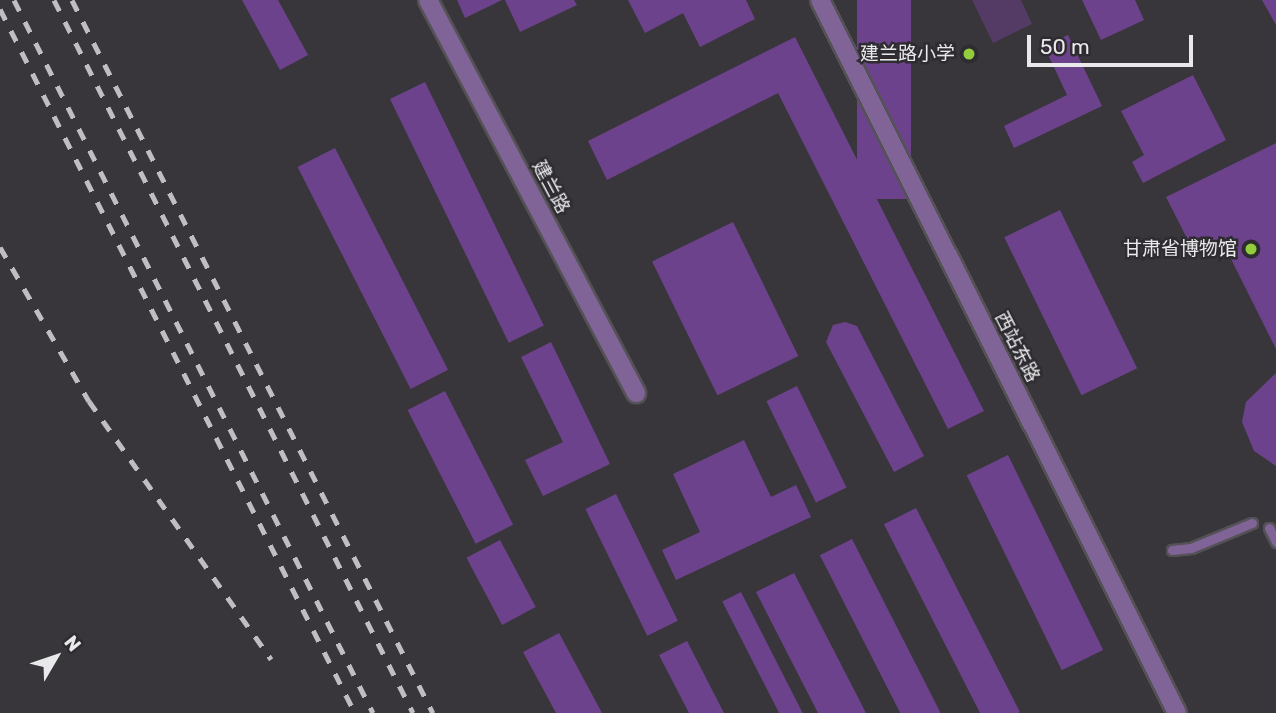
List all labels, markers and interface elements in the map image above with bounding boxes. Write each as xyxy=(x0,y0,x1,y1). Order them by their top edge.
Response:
scale bar xyxy=(1031,21,1197,65)
text: 50 m xyxy=(1040,34,1090,59)
place label: 建兰路小学 xyxy=(860,43,955,65)
marker: 建兰路小学 xyxy=(961,46,977,62)
street label: 建兰路 xyxy=(528,156,574,218)
place label: 甘肃省博物馆 xyxy=(1123,238,1237,260)
marker: 甘肃省博物馆 xyxy=(1243,241,1259,257)
street label: 西站东路 xyxy=(990,308,1044,386)
north arrow xyxy=(21,622,91,692)
text: N xyxy=(59,631,86,656)

